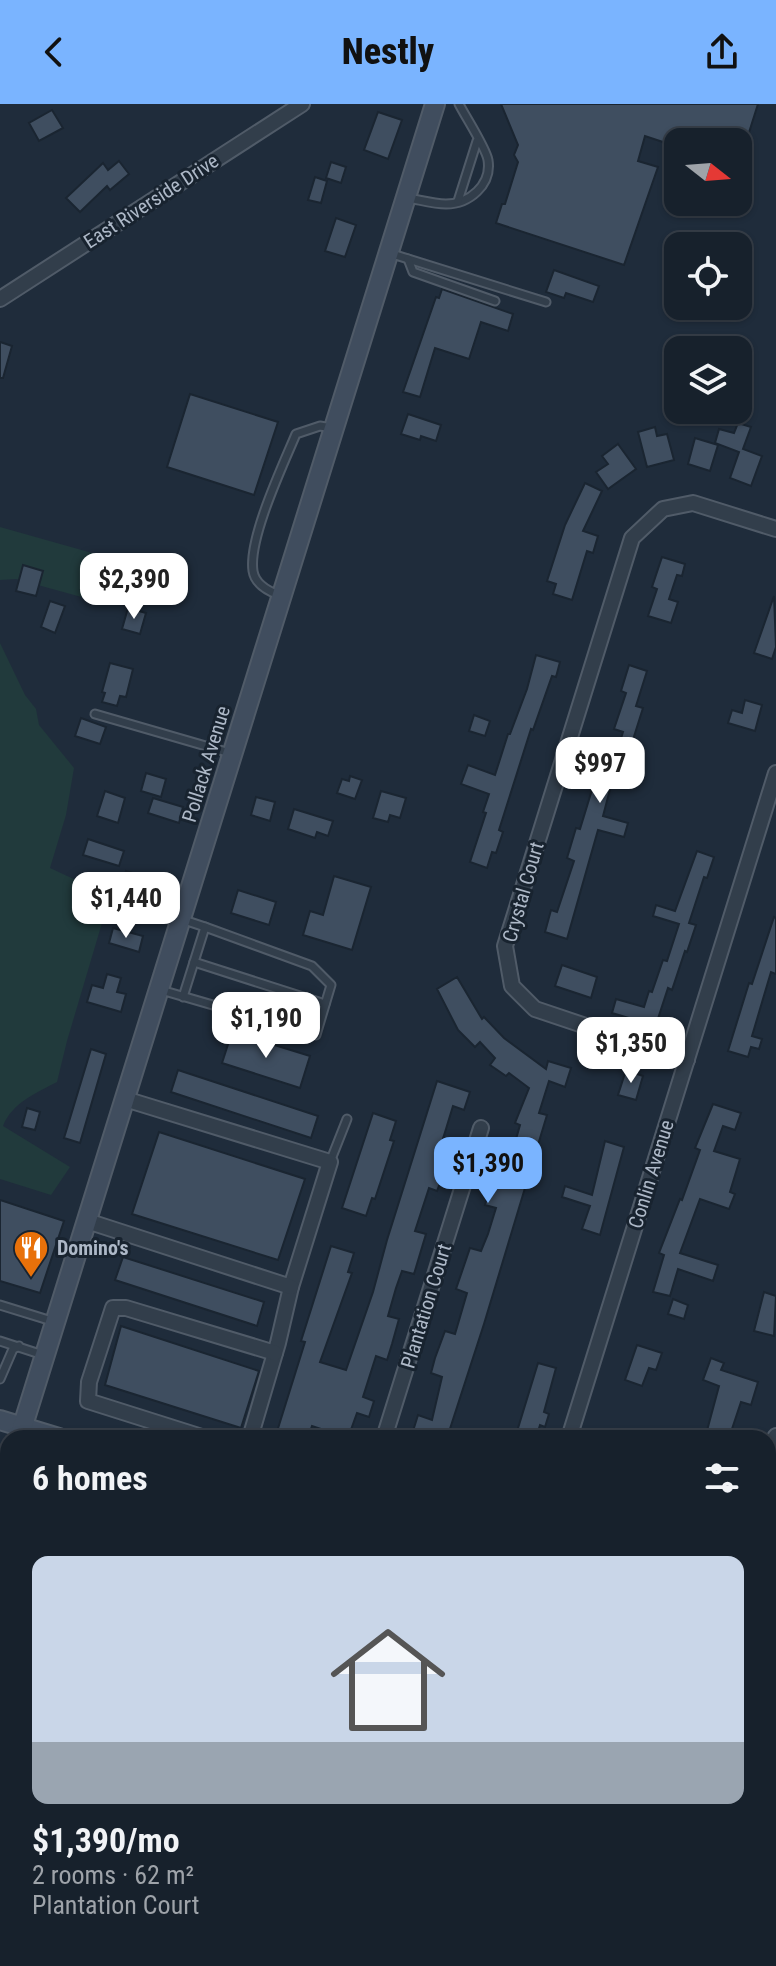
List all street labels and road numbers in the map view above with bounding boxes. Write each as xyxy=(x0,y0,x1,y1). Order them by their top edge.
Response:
street label: East Riverside Drive xyxy=(79,149,223,253)
street label: Pollack Avenue xyxy=(177,703,235,825)
street label: Crystal Court xyxy=(497,839,549,945)
street label: Conlin Avenue xyxy=(623,1117,679,1231)
street label: Plantation Court xyxy=(396,1241,456,1371)

